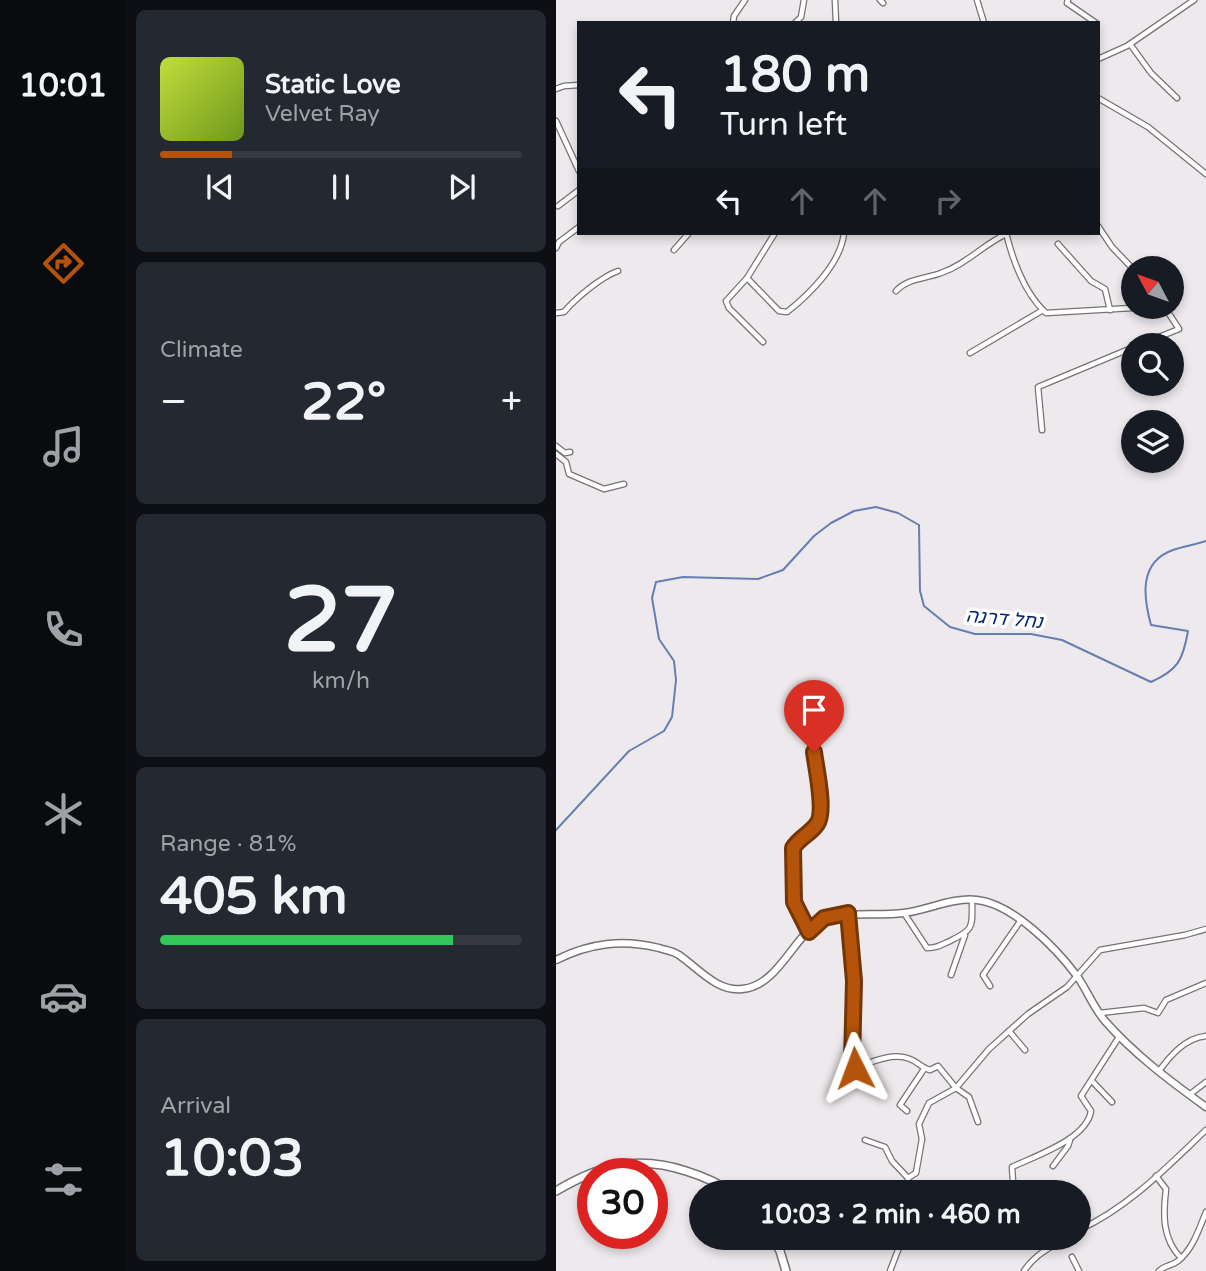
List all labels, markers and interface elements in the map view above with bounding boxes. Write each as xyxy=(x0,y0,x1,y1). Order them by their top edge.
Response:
text: 180 m xyxy=(720,46,870,105)
icon: left xyxy=(605,49,696,140)
text: 10:01 xyxy=(19,67,107,105)
text: Static Love xyxy=(265,69,401,100)
text: Velvet Ray xyxy=(265,100,380,128)
text: Turn left xyxy=(720,106,847,144)
icon: previous xyxy=(201,168,239,206)
icon: pause xyxy=(322,168,360,206)
icon: next xyxy=(443,168,481,206)
icon: left xyxy=(710,182,748,220)
icon: ahead xyxy=(783,182,821,220)
icon: ahead xyxy=(856,182,894,220)
icon: right xyxy=(929,182,967,220)
icon: directions xyxy=(39,239,88,288)
north arrow xyxy=(1121,256,1184,318)
map controls xyxy=(1121,256,1184,473)
button: search xyxy=(1121,333,1184,396)
text: Climate xyxy=(160,336,243,364)
text: 22° xyxy=(301,371,386,434)
text: − xyxy=(160,379,187,425)
text: + xyxy=(501,379,522,425)
button: layers xyxy=(1121,410,1184,473)
icon: music xyxy=(39,422,88,471)
text: 27 xyxy=(284,566,398,676)
icon: phone xyxy=(39,605,88,654)
water label: נחל דרגה xyxy=(965,605,1045,633)
text: km/h xyxy=(312,667,370,695)
pin xyxy=(784,680,844,752)
icon: arrive xyxy=(795,691,833,729)
icon: climate xyxy=(39,789,88,838)
text: Range · 81% xyxy=(160,830,296,858)
text: 405 km xyxy=(160,865,348,928)
icon: car xyxy=(39,972,88,1021)
position arrow xyxy=(818,1031,892,1105)
text: Arrival xyxy=(160,1092,231,1120)
text: 10:03 xyxy=(160,1127,304,1190)
icon: filters xyxy=(39,1155,88,1204)
speed limit sign: 30 xyxy=(577,1158,668,1249)
text: 10:03 · 2 min · 460 m xyxy=(759,1199,1021,1230)

